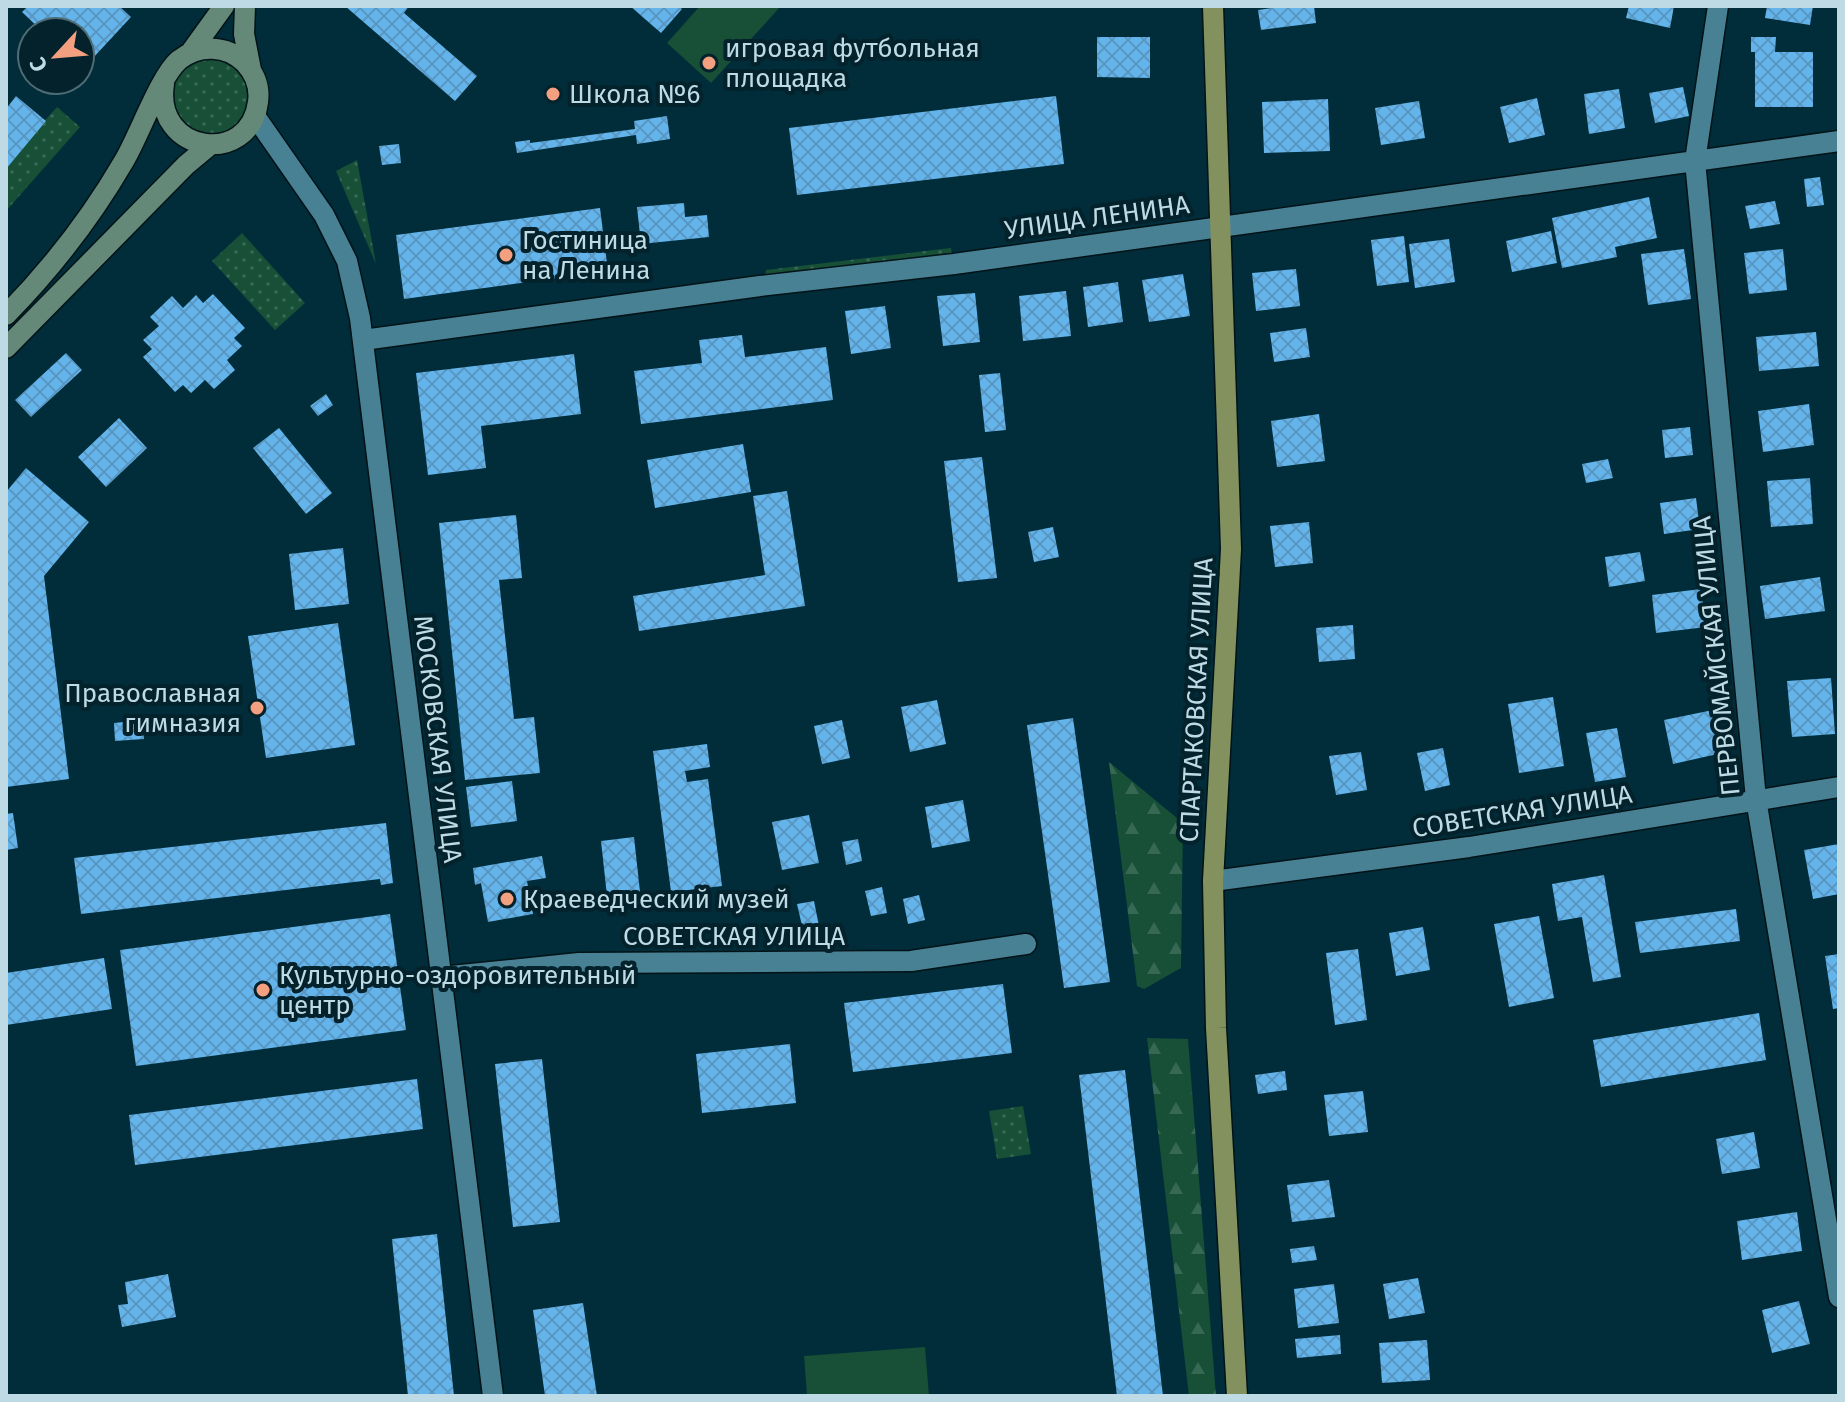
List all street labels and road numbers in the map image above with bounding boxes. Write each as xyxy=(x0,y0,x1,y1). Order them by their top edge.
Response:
street label: УЛИЦА ЛЕНИНА xyxy=(1003,189,1192,246)
street label: ПЕРВОМАЙСКАЯ УЛИЦА xyxy=(1686,514,1747,797)
street label: СПАРТАКОВСКАЯ УЛИЦА xyxy=(1174,557,1219,843)
street label: МОСКОВСКАЯ УЛИЦА xyxy=(407,613,468,865)
street label: СОВЕТСКАЯ УЛИЦА xyxy=(1410,779,1634,844)
street label: СОВЕТСКАЯ УЛИЦА xyxy=(623,921,845,952)

